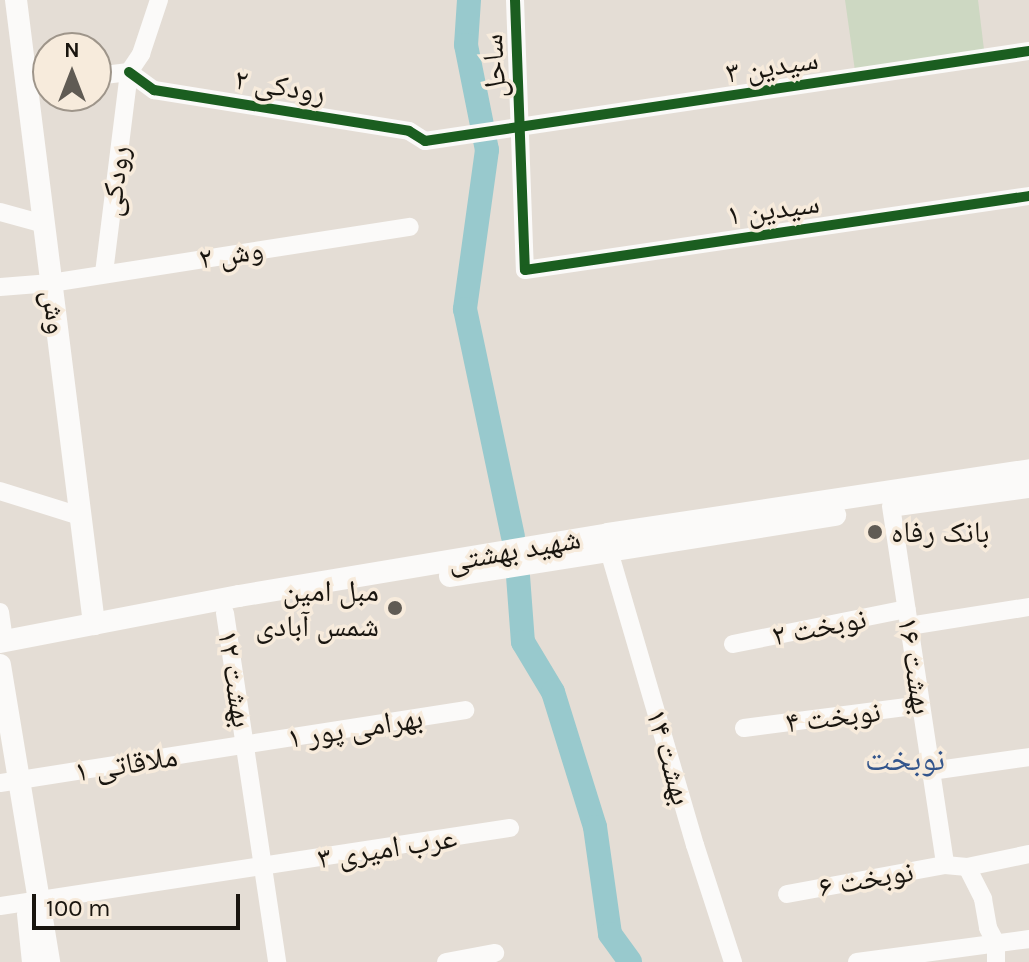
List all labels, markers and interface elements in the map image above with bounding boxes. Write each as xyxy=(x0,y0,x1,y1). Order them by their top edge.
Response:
north arrow xyxy=(32,32,112,112)
street label: ساحل xyxy=(474,33,514,99)
text: N xyxy=(64,37,80,63)
street label: سیدین ۳ xyxy=(723,41,821,91)
street label: رودکی ۲ xyxy=(232,61,328,111)
street label: رودکی xyxy=(93,144,137,218)
street label: سیدین ۱ xyxy=(724,185,822,233)
street label: وش ۲ xyxy=(196,231,266,277)
street label: وش xyxy=(34,288,76,336)
place label: بانک رفاه xyxy=(891,514,990,550)
street label: شهید بهشتی xyxy=(445,521,583,579)
marker: بانک رفاه xyxy=(866,523,884,541)
place label: مبل امین شمس آبادی xyxy=(255,573,379,644)
marker: مبل امین شمس آبادی xyxy=(386,599,404,617)
street label: ۲ نوبخت xyxy=(769,600,869,654)
street label: ۱۶ بهشت xyxy=(890,615,940,717)
street label: ۱۲ بهشت xyxy=(210,628,260,730)
street label: ۴ نوبخت xyxy=(783,693,883,741)
street label: ۱ بهرامی پور xyxy=(285,700,425,756)
street label: بهشت ۱۴ xyxy=(638,705,700,809)
street label: ملاقاتی ۱ xyxy=(72,738,180,790)
district label: نوبخت xyxy=(865,741,945,779)
street label: ۳ عرب امیری xyxy=(315,819,459,877)
street label: نوبخت ۶ xyxy=(816,853,916,905)
scale bar xyxy=(36,878,244,928)
text: 100 m xyxy=(46,894,111,922)

